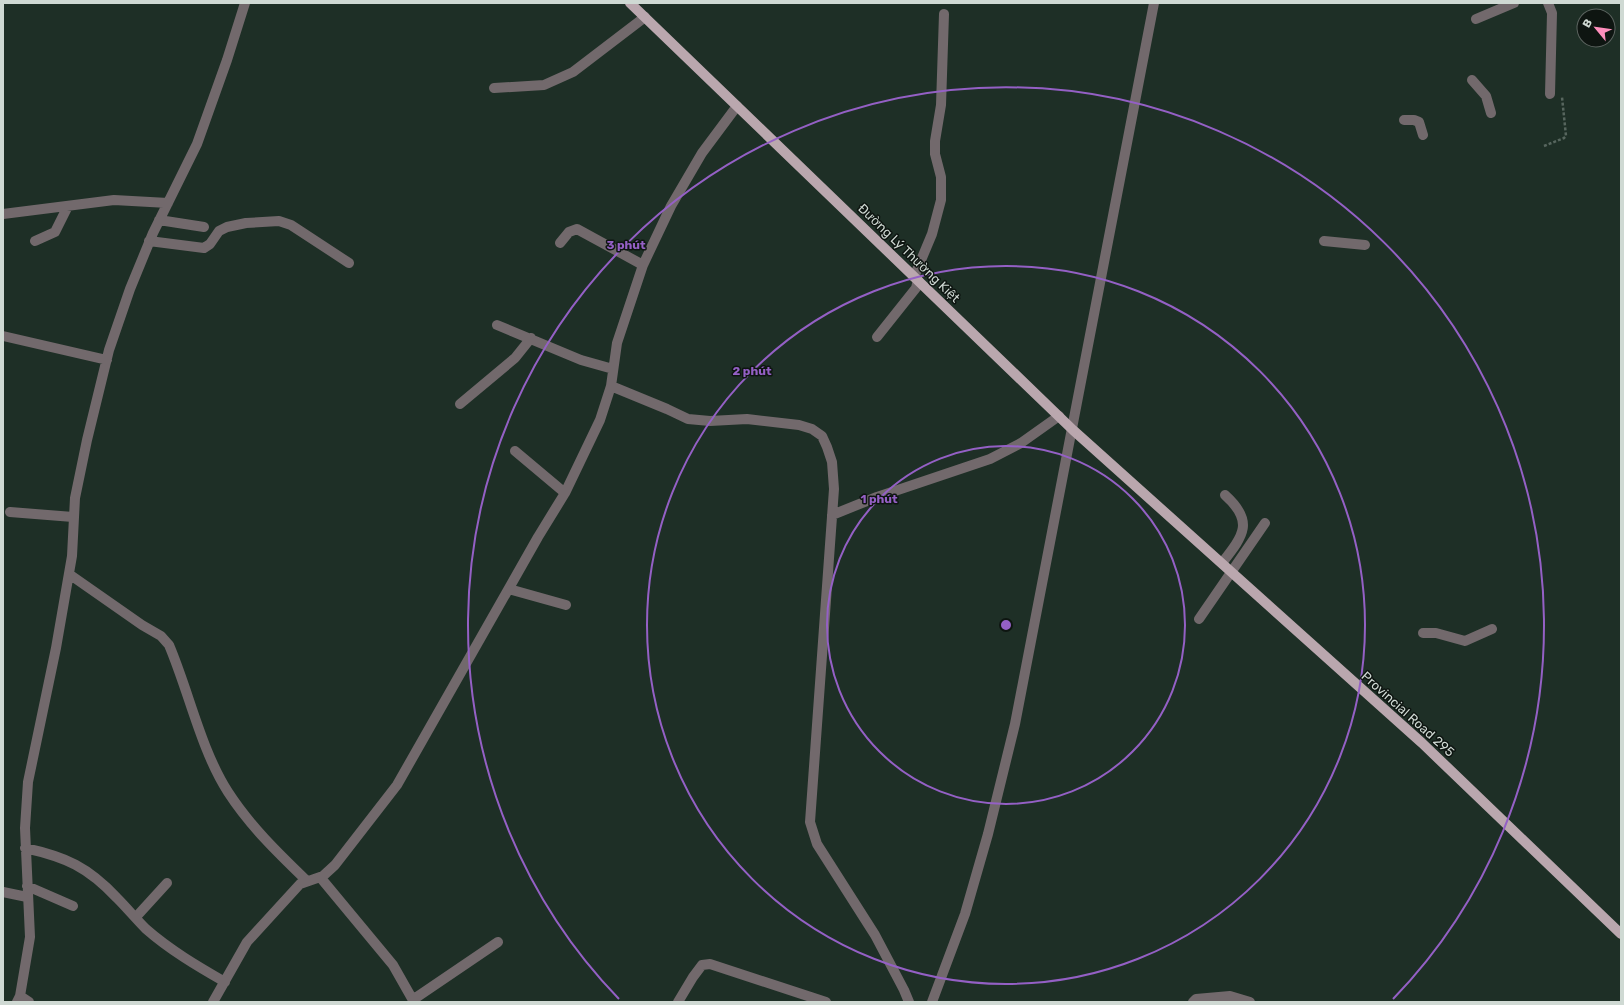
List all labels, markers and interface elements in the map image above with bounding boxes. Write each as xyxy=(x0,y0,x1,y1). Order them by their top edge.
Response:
north arrow xyxy=(1576,8,1616,48)
text: B xyxy=(1580,17,1595,30)
street label: Đường Lý Thường Kiệt xyxy=(854,201,963,306)
text: 3 phút xyxy=(606,238,646,252)
text: 2 phút xyxy=(732,364,772,378)
text: 1 phút xyxy=(860,492,898,506)
centre of rings xyxy=(999,618,1013,632)
street label: Provincial Road 295 xyxy=(1359,668,1458,760)

